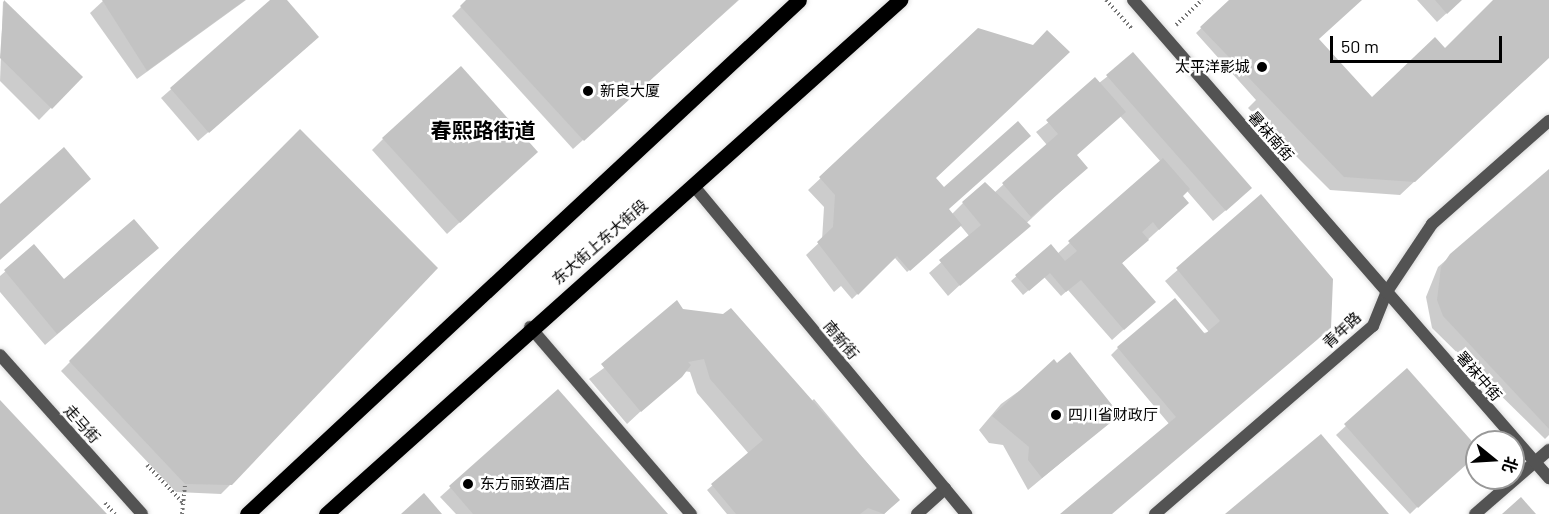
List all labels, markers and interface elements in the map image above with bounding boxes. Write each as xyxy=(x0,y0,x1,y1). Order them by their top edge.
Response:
scale bar xyxy=(1333,24,1506,62)
text: 50 m xyxy=(1341,35,1379,57)
place label: 太平洋影城 xyxy=(1175,58,1250,76)
marker: 太平洋影城 xyxy=(1255,60,1269,74)
place label: 新良大厦 xyxy=(600,82,660,100)
marker: 新良大厦 xyxy=(581,84,595,98)
street label: 暑袜南街 xyxy=(1245,107,1297,165)
district label: 春熙路街道 xyxy=(431,117,535,143)
street label: 东大街上东大街段 xyxy=(549,196,651,288)
street label: 青年路 xyxy=(1319,308,1365,352)
street label: 南新街 xyxy=(820,317,862,363)
street label: 署袜中街 xyxy=(1453,347,1505,405)
street label: 走马街 xyxy=(60,401,104,447)
place label: 四川省财政厅 xyxy=(1068,406,1158,424)
marker: 四川省财政厅 xyxy=(1049,408,1063,422)
north arrow xyxy=(1465,430,1525,490)
text: 北 xyxy=(1499,455,1522,476)
place label: 东方丽致酒店 xyxy=(480,475,570,493)
marker: 东方丽致酒店 xyxy=(461,477,475,491)

